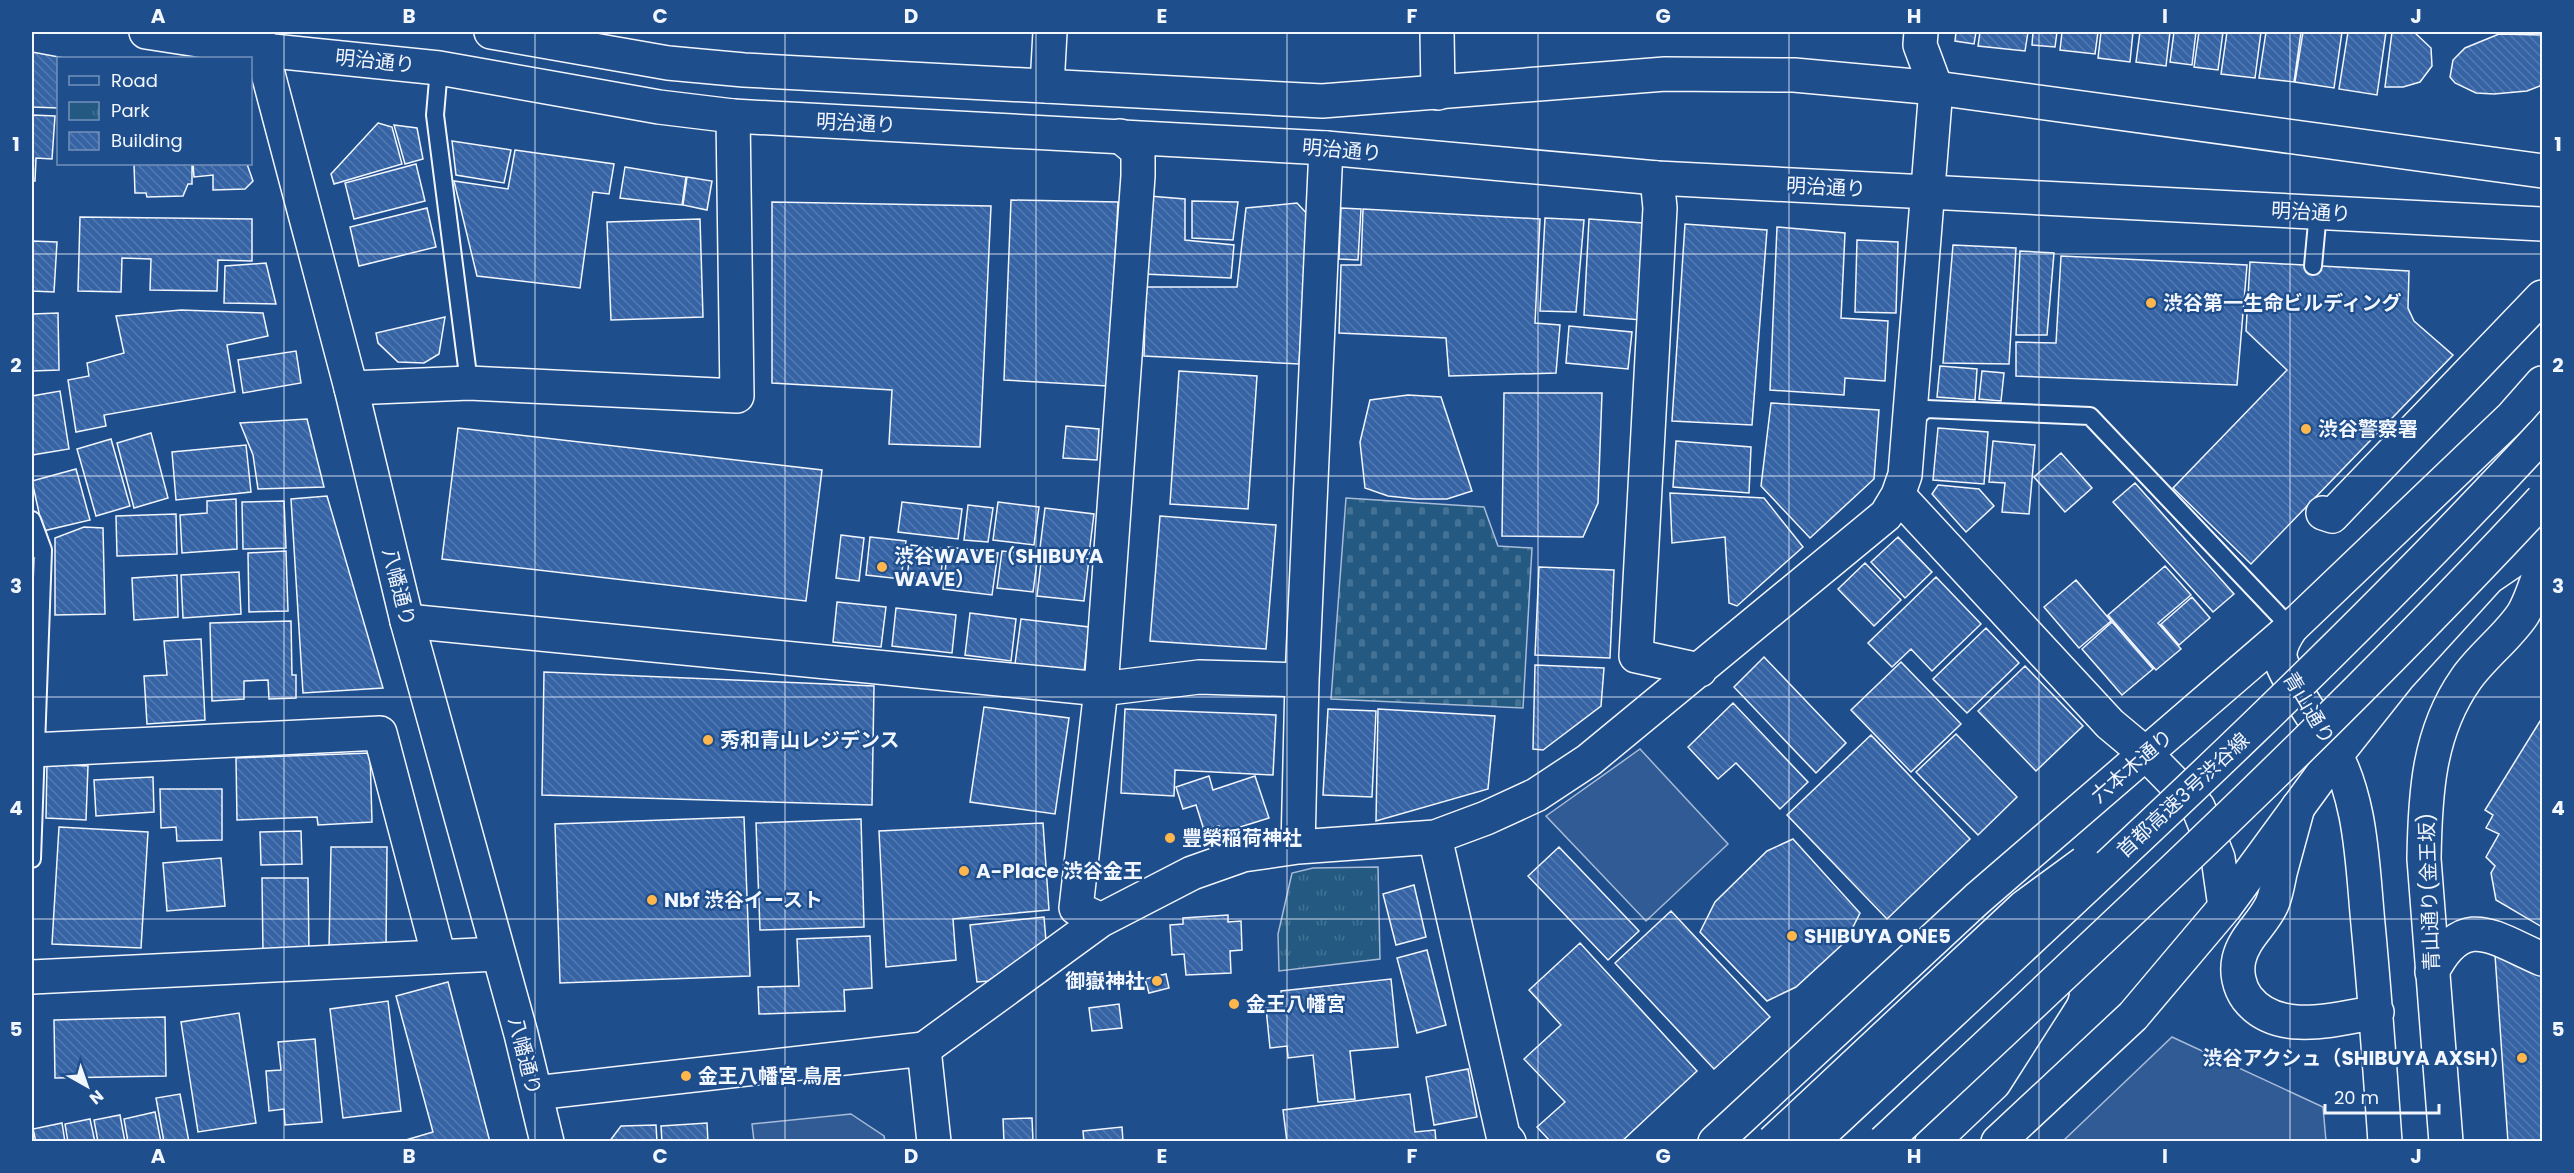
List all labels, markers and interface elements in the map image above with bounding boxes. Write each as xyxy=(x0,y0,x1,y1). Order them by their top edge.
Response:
text: A xyxy=(151,2,166,30)
text: B xyxy=(402,2,416,30)
text: C xyxy=(652,2,668,30)
text: D xyxy=(904,2,918,30)
text: E xyxy=(1157,2,1167,30)
text: F xyxy=(1407,2,1418,30)
text: G xyxy=(1655,2,1671,30)
text: H xyxy=(1907,2,1921,30)
text: I xyxy=(2162,2,2168,30)
text: J xyxy=(2410,2,2422,30)
street label: 明治通り xyxy=(334,43,416,79)
legend xyxy=(57,57,252,165)
text: Road xyxy=(111,68,158,93)
text: Park xyxy=(111,98,150,123)
street label: 明治通り xyxy=(815,107,897,139)
text: Building xyxy=(111,128,183,153)
text: 1 xyxy=(12,130,20,158)
text: 1 xyxy=(2554,130,2562,158)
street label: 明治通り xyxy=(1301,133,1383,167)
street label: 明治通り xyxy=(1785,171,1867,203)
street label: 明治通り xyxy=(2270,196,2352,228)
place label: 渋谷第一生命ビルディング xyxy=(2163,289,2402,317)
marker: 渋谷第一生命ビルディング xyxy=(2144,296,2158,310)
text: 2 xyxy=(10,351,22,379)
text: 2 xyxy=(2552,351,2564,379)
place label: 渋谷警察署 xyxy=(2318,415,2418,443)
marker: 渋谷警察署 xyxy=(2299,422,2313,436)
place label: 渋谷WAVE（SHIBUYA WAVE） xyxy=(894,542,1104,593)
street label: 八幡通り xyxy=(376,545,422,629)
marker: 渋谷WAVE（SHIBUYA WAVE） xyxy=(875,560,889,574)
text: 3 xyxy=(10,572,22,600)
text: 3 xyxy=(2552,572,2564,600)
street label: 青山通り xyxy=(2276,667,2342,749)
street label: 六本木通り xyxy=(2085,723,2179,809)
place label: 秀和青山レジデンス xyxy=(720,726,900,754)
street label: 首都高速3号渋谷線 xyxy=(2111,726,2255,864)
marker: 秀和青山レジデンス xyxy=(701,733,715,747)
text: 4 xyxy=(9,794,23,822)
text: 4 xyxy=(2551,794,2565,822)
street label: 青山通り(金王坂) xyxy=(2412,812,2446,972)
place label: 豐榮稲荷神社 xyxy=(1182,824,1302,852)
marker: 豐榮稲荷神社 xyxy=(1163,831,1177,845)
place label: A-Place 渋谷金王 xyxy=(976,857,1143,885)
marker: A-Place 渋谷金王 xyxy=(957,864,971,878)
place label: Nbf 渋谷イースト xyxy=(664,886,823,914)
marker: Nbf 渋谷イースト xyxy=(645,893,659,907)
place label: SHIBUYA ONE5 xyxy=(1804,922,1951,950)
marker: SHIBUYA ONE5 xyxy=(1785,929,1799,943)
place label: 御嶽神社 xyxy=(1065,967,1145,995)
marker: 御嶽神社 xyxy=(1150,974,1164,988)
place label: 金王八幡宮 xyxy=(1246,990,1346,1018)
marker: 金王八幡宮 xyxy=(1227,997,1241,1011)
street label: 八幡通り xyxy=(502,1014,548,1098)
text: 5 xyxy=(10,1015,23,1043)
text: 5 xyxy=(2552,1015,2565,1043)
place label: 渋谷アクシュ（SHIBUYA AXSH） xyxy=(2203,1044,2510,1072)
marker: 渋谷アクシュ（SHIBUYA AXSH） xyxy=(2515,1051,2529,1065)
north arrow xyxy=(57,1056,117,1116)
place label: 金王八幡宮 鳥居 xyxy=(698,1062,842,1090)
marker: 金王八幡宮 鳥居 xyxy=(679,1069,693,1083)
scale bar xyxy=(2325,1077,2439,1115)
text: N xyxy=(84,1084,108,1110)
text: 20 m xyxy=(2334,1085,2379,1110)
text: A xyxy=(151,1142,166,1170)
text: B xyxy=(402,1142,416,1170)
text: C xyxy=(652,1142,668,1170)
text: D xyxy=(904,1142,918,1170)
text: E xyxy=(1157,1142,1167,1170)
text: F xyxy=(1407,1142,1418,1170)
text: G xyxy=(1655,1142,1671,1170)
text: H xyxy=(1907,1142,1921,1170)
text: I xyxy=(2162,1142,2168,1170)
text: J xyxy=(2410,1142,2422,1170)

